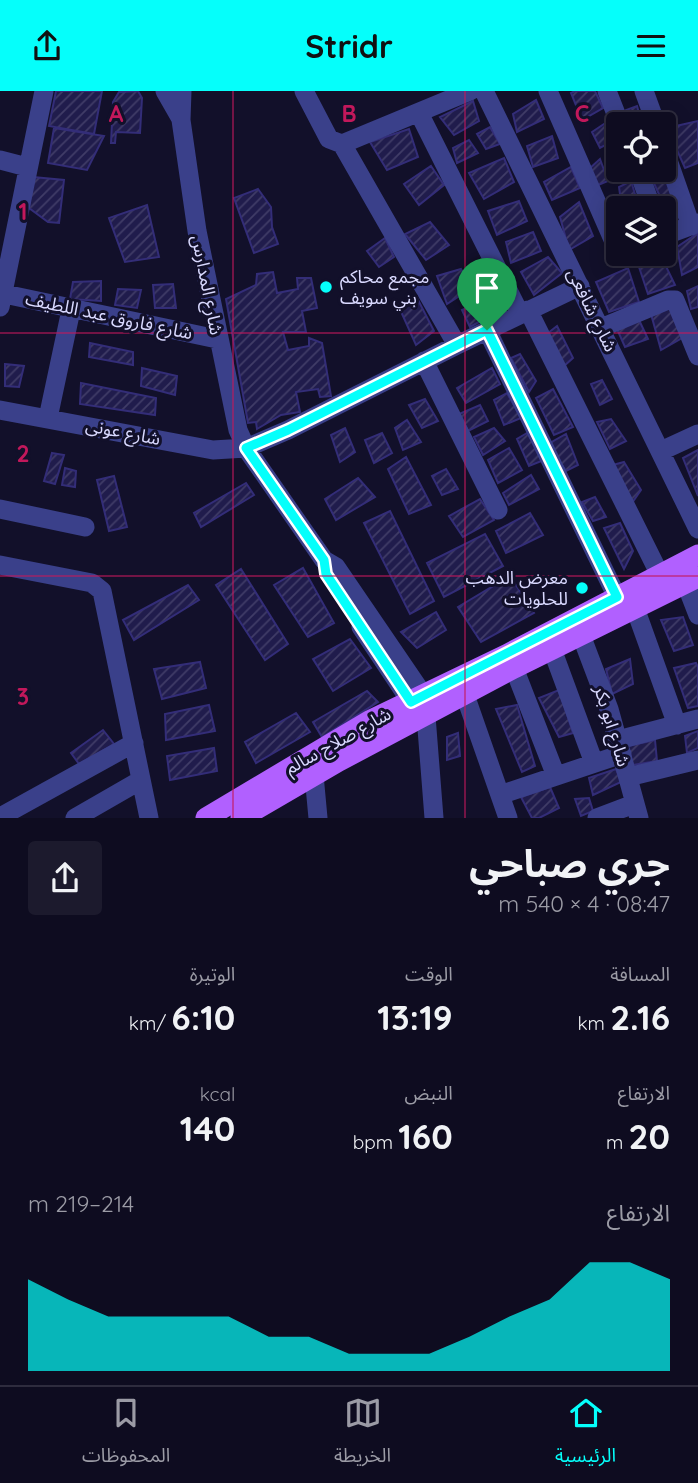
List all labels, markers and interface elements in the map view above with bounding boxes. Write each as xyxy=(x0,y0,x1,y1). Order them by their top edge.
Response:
text: Stridr xyxy=(305,26,393,66)
icon: share xyxy=(28,27,66,65)
icon: menu xyxy=(632,27,670,65)
text: A xyxy=(109,99,124,128)
text: B xyxy=(341,99,357,128)
text: C xyxy=(575,99,589,128)
map controls xyxy=(606,112,676,266)
button: locate xyxy=(606,112,676,182)
button: layers xyxy=(606,196,676,266)
text: 1 xyxy=(19,197,27,226)
street label: شارع المدارس xyxy=(184,233,228,337)
pin xyxy=(457,258,517,330)
street label: شارع شافعى xyxy=(560,264,623,357)
place label: مجمع محاكم بني سويف xyxy=(340,265,429,311)
icon: arrive xyxy=(468,269,506,307)
marker: مجمع محاكم بني سويف xyxy=(318,279,334,295)
street label: شارع فاروق عبد اللطيف xyxy=(23,287,195,347)
street label: شارع عونى xyxy=(83,413,162,453)
text: 2 xyxy=(16,439,30,468)
place label: معرض الدهب للحلويات xyxy=(466,566,568,610)
marker: معرض الدهب للحلويات xyxy=(574,580,590,596)
text: 3 xyxy=(17,682,29,711)
street label: شارع ابو بكر xyxy=(586,682,636,770)
street label: شارع صلاح سالم xyxy=(281,702,396,782)
text: جري صباحي xyxy=(469,839,670,887)
button: share xyxy=(28,841,102,915)
text: 08:47 · 4 × 540 m xyxy=(498,889,670,918)
text: الوتيرة xyxy=(190,962,235,986)
text: الوقت xyxy=(405,962,453,986)
text: المسافة xyxy=(610,962,670,986)
text: 6:10 xyxy=(171,995,235,1039)
text: 13:19 xyxy=(377,995,453,1039)
text: 2.16 xyxy=(610,995,670,1039)
text: /km xyxy=(129,1011,171,1035)
text: km xyxy=(577,1011,610,1035)
text: النبض xyxy=(404,1081,453,1105)
text: الارتفاع xyxy=(618,1081,670,1105)
text: kcal xyxy=(200,1082,235,1106)
text: 140 xyxy=(180,1106,235,1150)
text: 160 xyxy=(398,1114,453,1158)
text: 20 xyxy=(629,1114,670,1158)
text: bpm xyxy=(353,1130,398,1154)
text: m xyxy=(606,1130,629,1154)
text: 214–219 m xyxy=(28,1189,134,1218)
text: الارتفاع xyxy=(607,1198,670,1227)
tab: المحفوظات xyxy=(82,1394,170,1476)
tab: الخريطة xyxy=(334,1394,391,1476)
tab: الرئيسية xyxy=(555,1394,616,1476)

